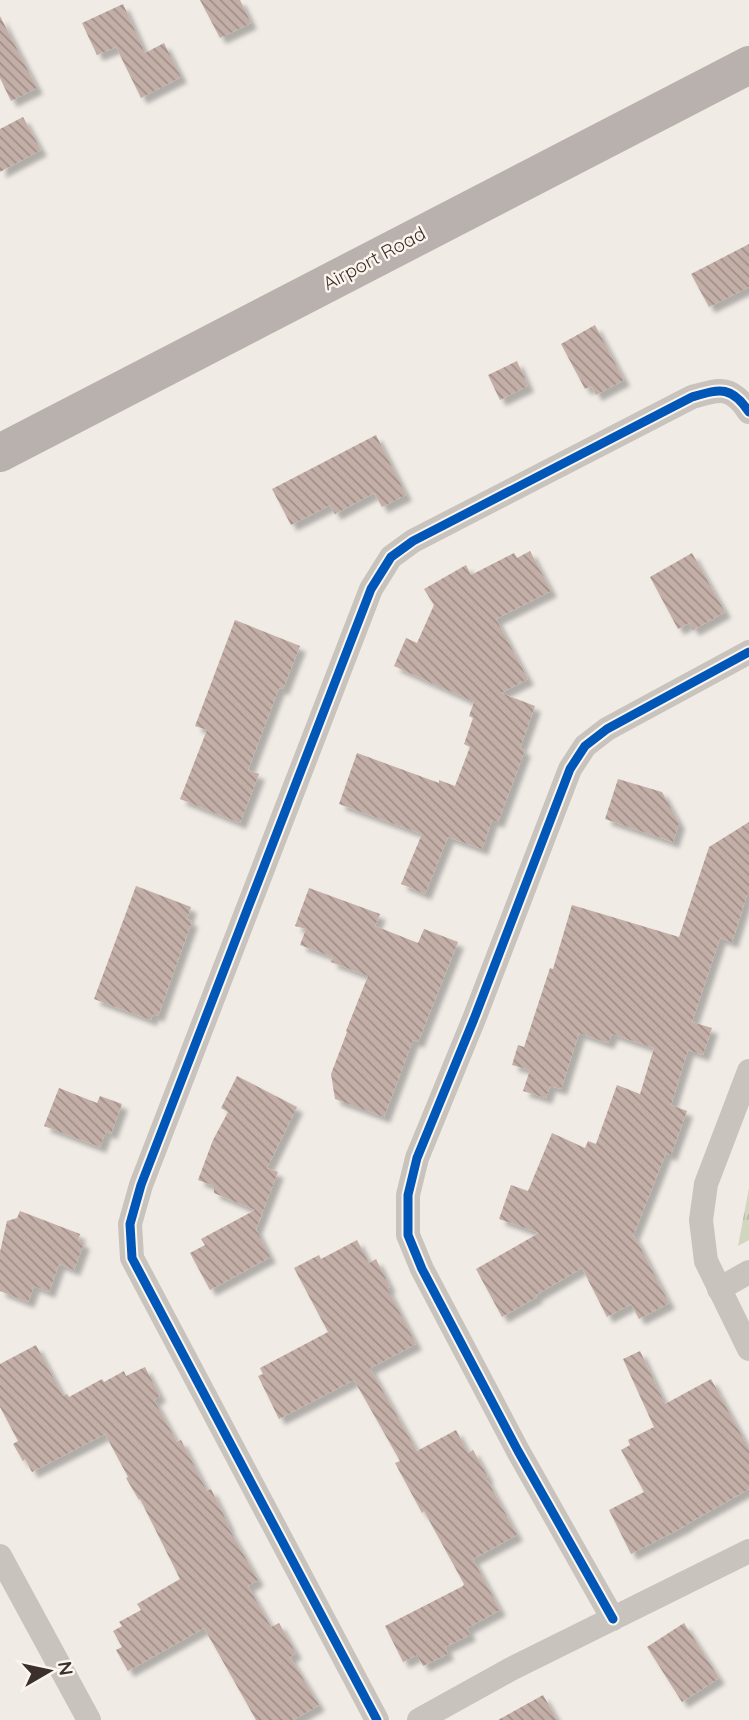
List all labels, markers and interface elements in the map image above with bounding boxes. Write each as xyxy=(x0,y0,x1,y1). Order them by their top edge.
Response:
street label: Airport Road xyxy=(319,221,429,295)
north arrow xyxy=(14,1636,84,1706)
text: N xyxy=(53,1660,79,1677)

